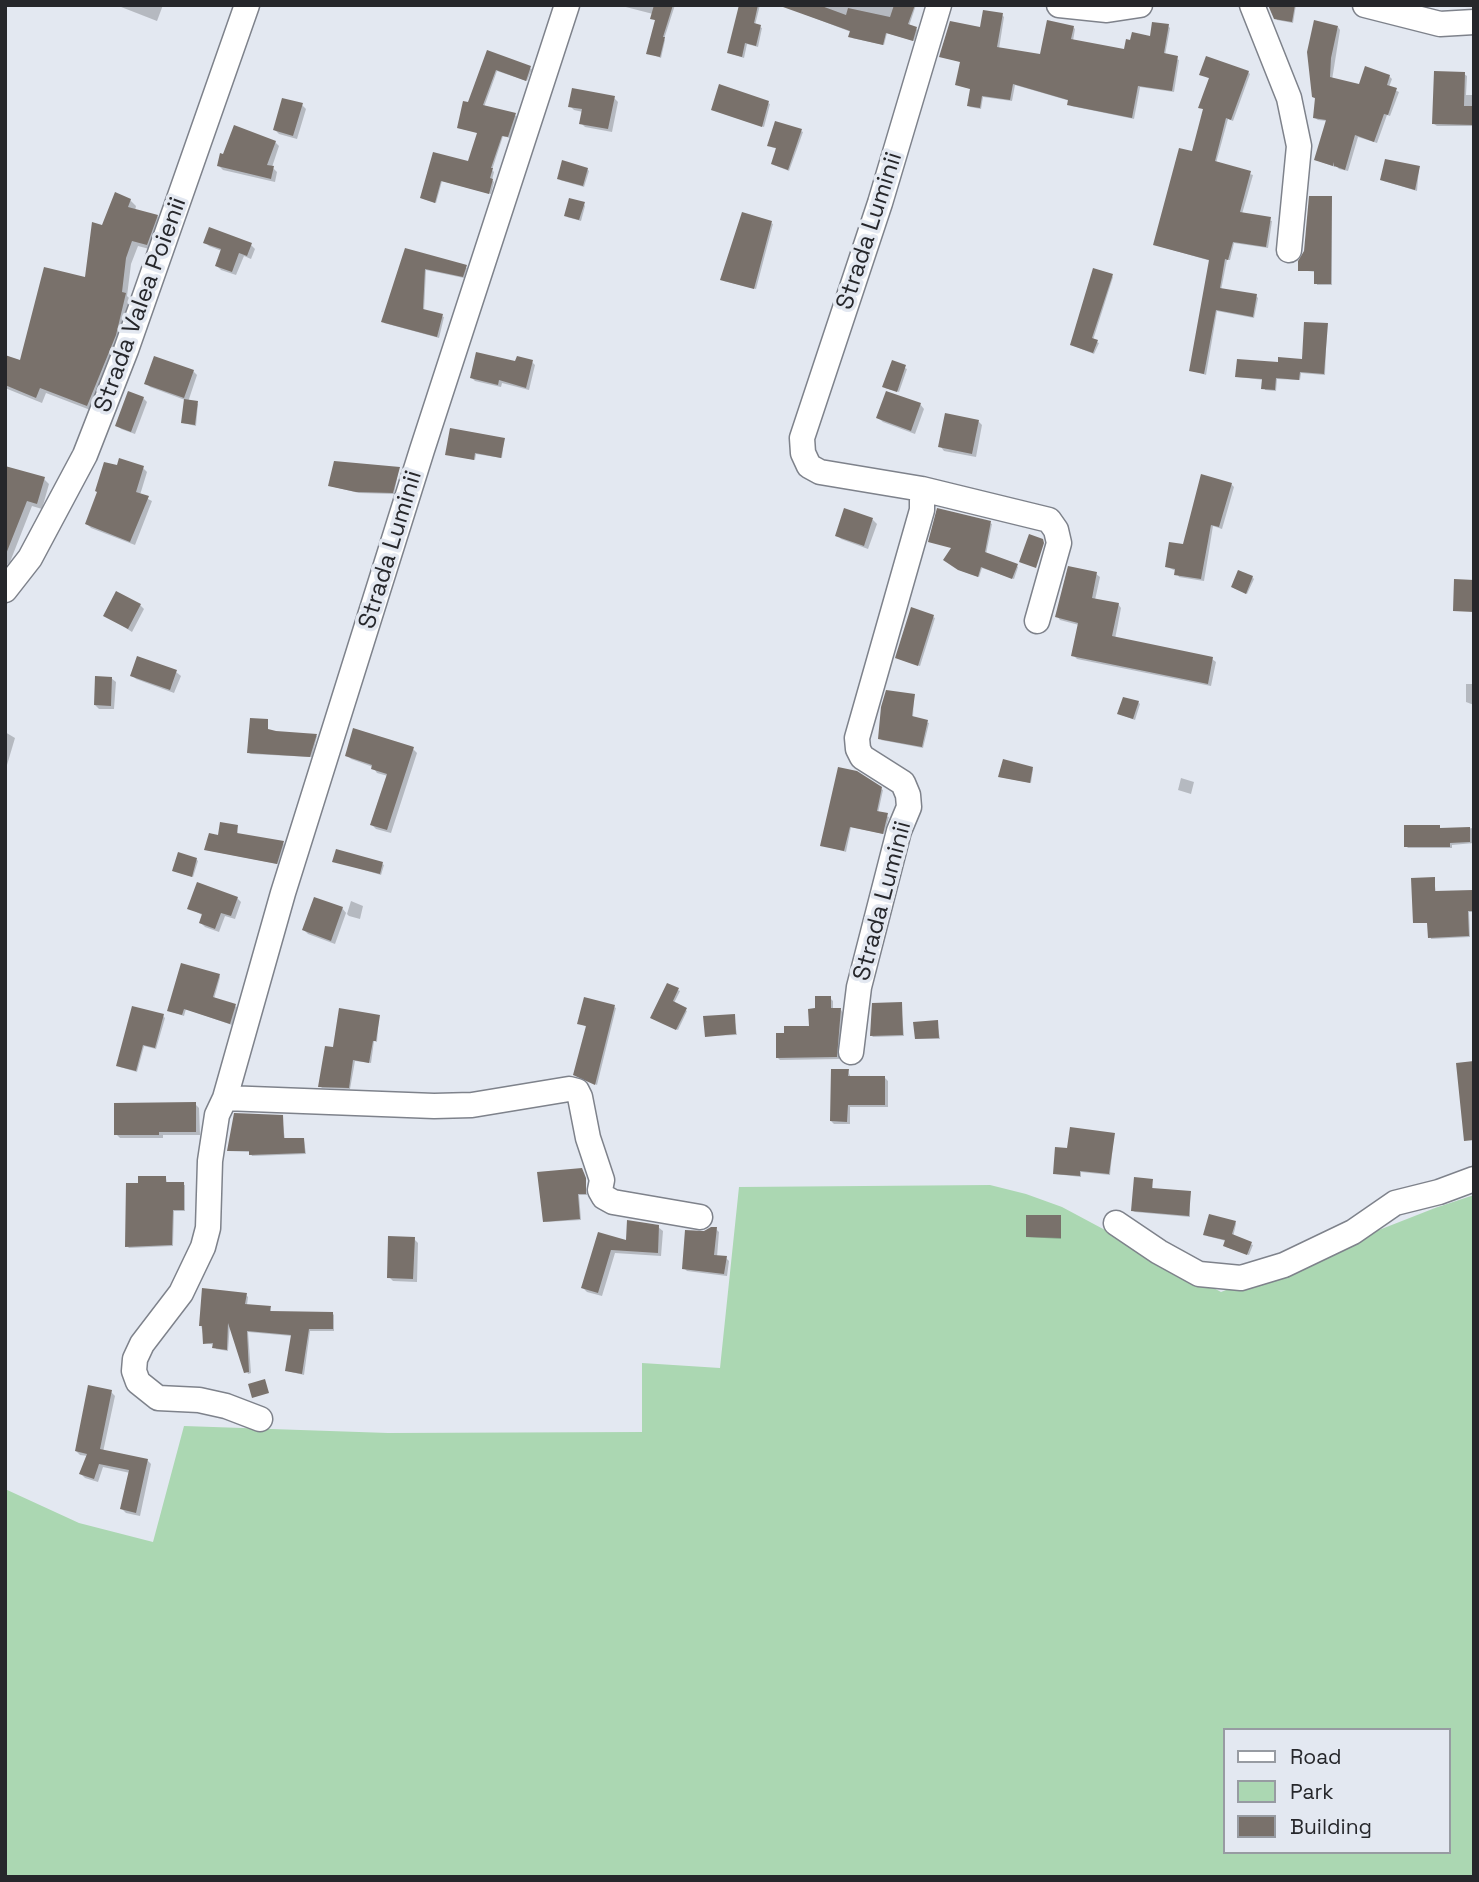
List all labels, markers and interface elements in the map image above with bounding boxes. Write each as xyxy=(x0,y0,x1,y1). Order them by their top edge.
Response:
street label: Strada Luminii xyxy=(831,149,909,313)
street label: Strada Valea Poienii xyxy=(89,194,193,416)
street label: Strada Luminii xyxy=(353,467,429,633)
street label: Strada Luminii xyxy=(848,818,918,984)
legend xyxy=(1224,1728,1451,1854)
text: Road xyxy=(1290,1743,1342,1770)
text: Park xyxy=(1290,1778,1334,1805)
text: Building xyxy=(1290,1813,1372,1840)

